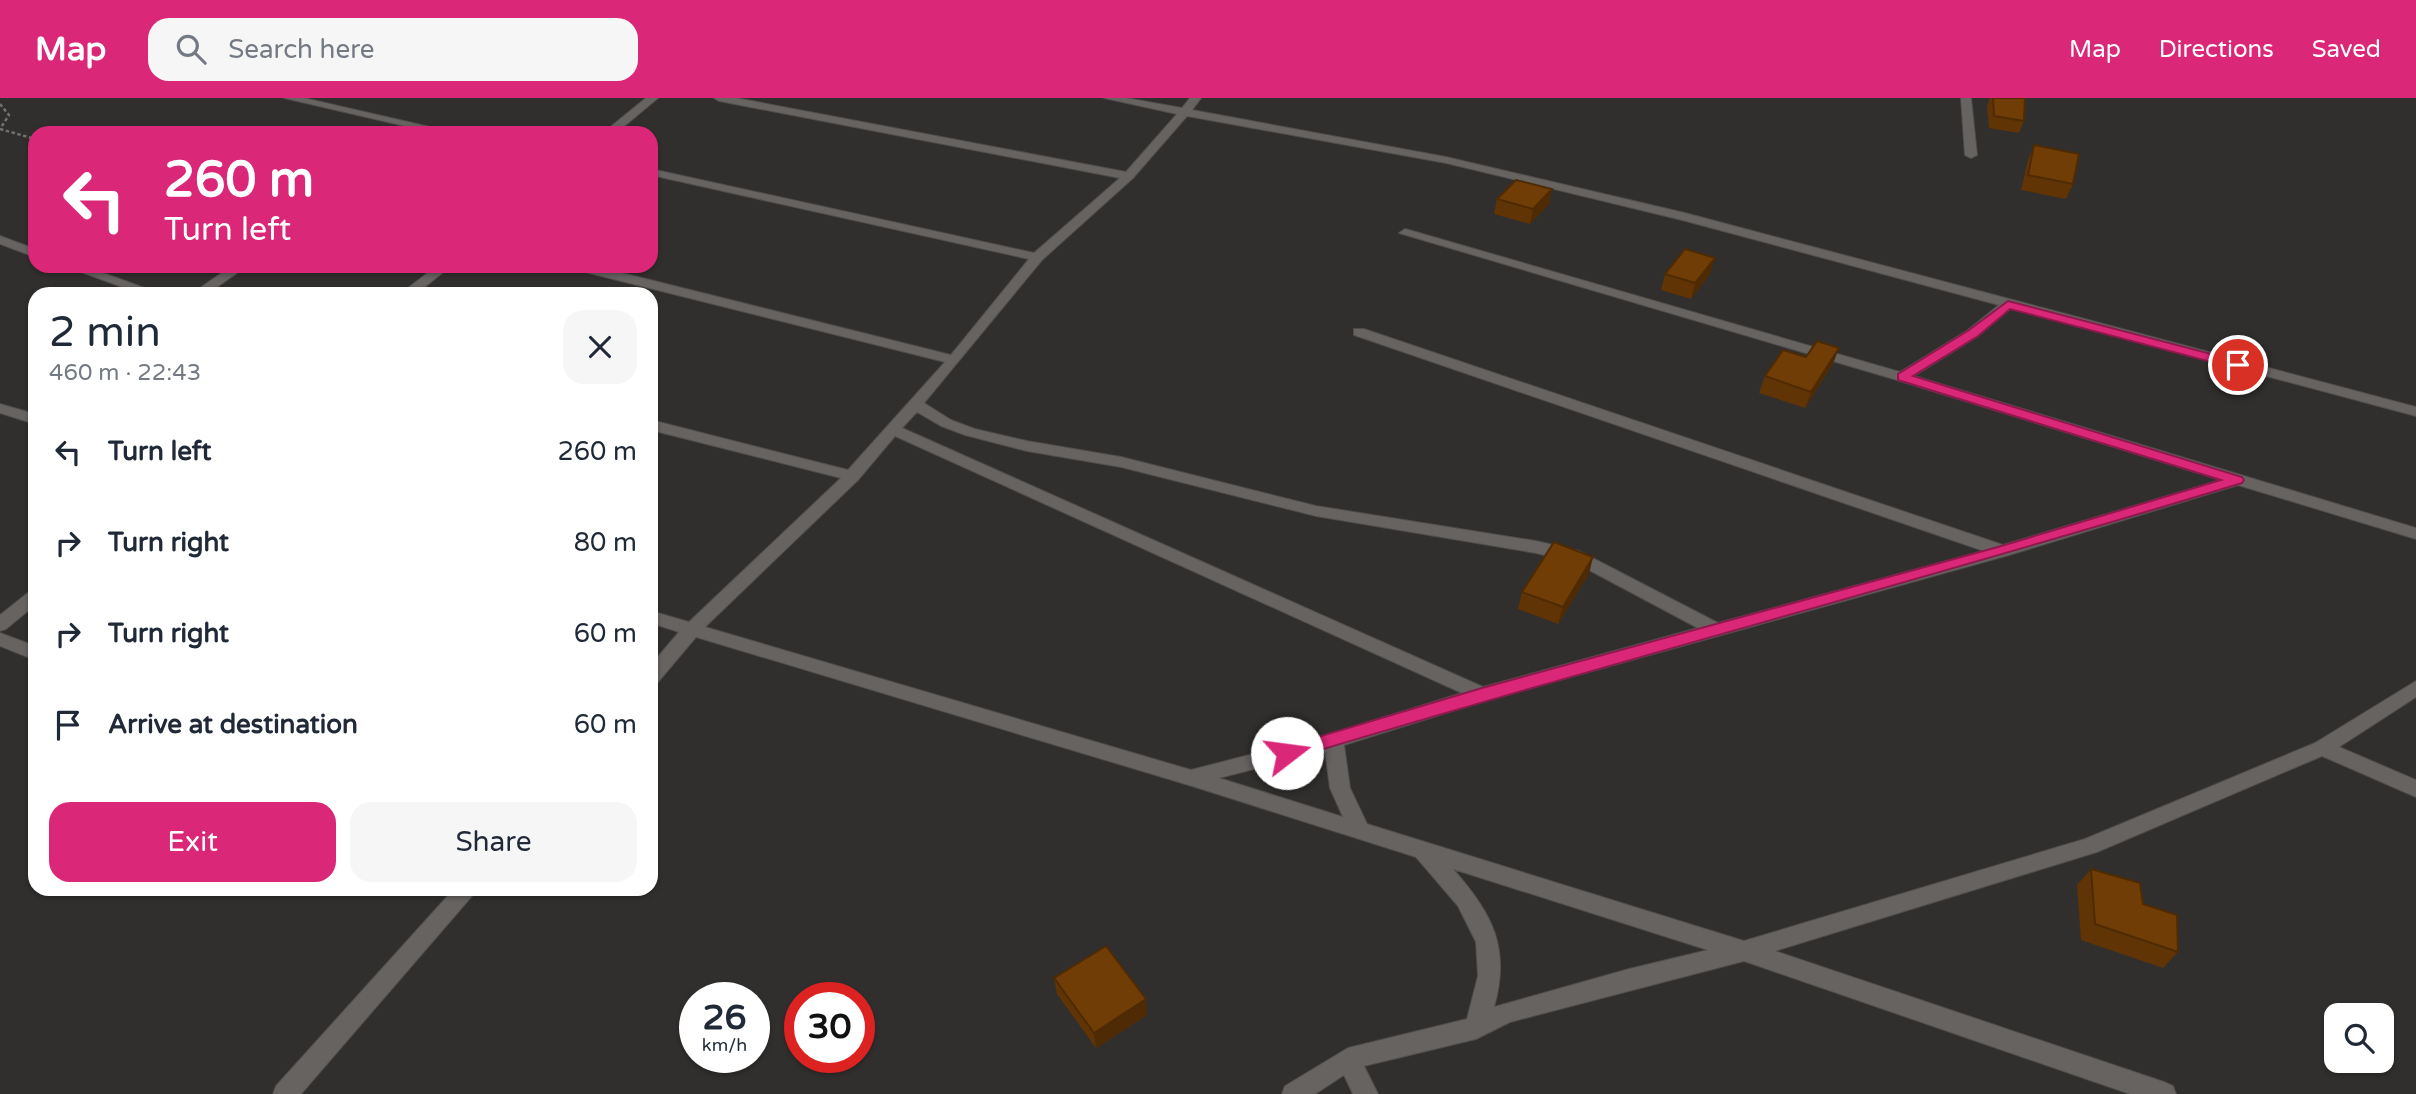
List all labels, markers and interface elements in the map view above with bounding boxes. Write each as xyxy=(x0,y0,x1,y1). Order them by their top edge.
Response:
search box xyxy=(148,18,638,81)
text: Map xyxy=(35,30,106,69)
icon: search xyxy=(172,30,210,68)
text: Search here xyxy=(228,34,374,65)
text: Map xyxy=(2069,35,2121,64)
text: Directions xyxy=(2159,35,2274,64)
text: Saved xyxy=(2312,35,2381,64)
text: 260 m xyxy=(164,151,314,210)
icon: left xyxy=(49,154,140,245)
text: Turn left xyxy=(164,211,291,249)
text: 2 min xyxy=(49,307,161,358)
button: close xyxy=(563,310,637,384)
pin xyxy=(2208,335,2268,395)
icon: arrive xyxy=(2219,346,2257,384)
text: 460 m · 22:43 xyxy=(49,359,201,387)
icon: left xyxy=(49,433,87,471)
text: Turn left xyxy=(108,436,211,467)
text: 260 m xyxy=(557,436,637,467)
icon: right xyxy=(49,524,87,562)
text: Turn right xyxy=(108,527,229,558)
text: 80 m xyxy=(574,527,637,558)
icon: right xyxy=(49,615,87,653)
text: Turn right xyxy=(108,618,229,649)
text: 60 m xyxy=(574,618,637,649)
icon: arrive xyxy=(49,706,87,744)
text: Arrive at destination xyxy=(108,709,358,740)
text: 60 m xyxy=(574,709,637,740)
position arrow xyxy=(1250,716,1324,790)
button: Exit xyxy=(49,802,336,882)
button: Share xyxy=(350,802,637,882)
speed limit sign: 30 xyxy=(784,982,875,1073)
text: 26 xyxy=(703,997,746,1039)
map controls xyxy=(2324,1003,2394,1073)
button: search xyxy=(2324,1003,2394,1073)
text: km/h xyxy=(702,1034,747,1056)

